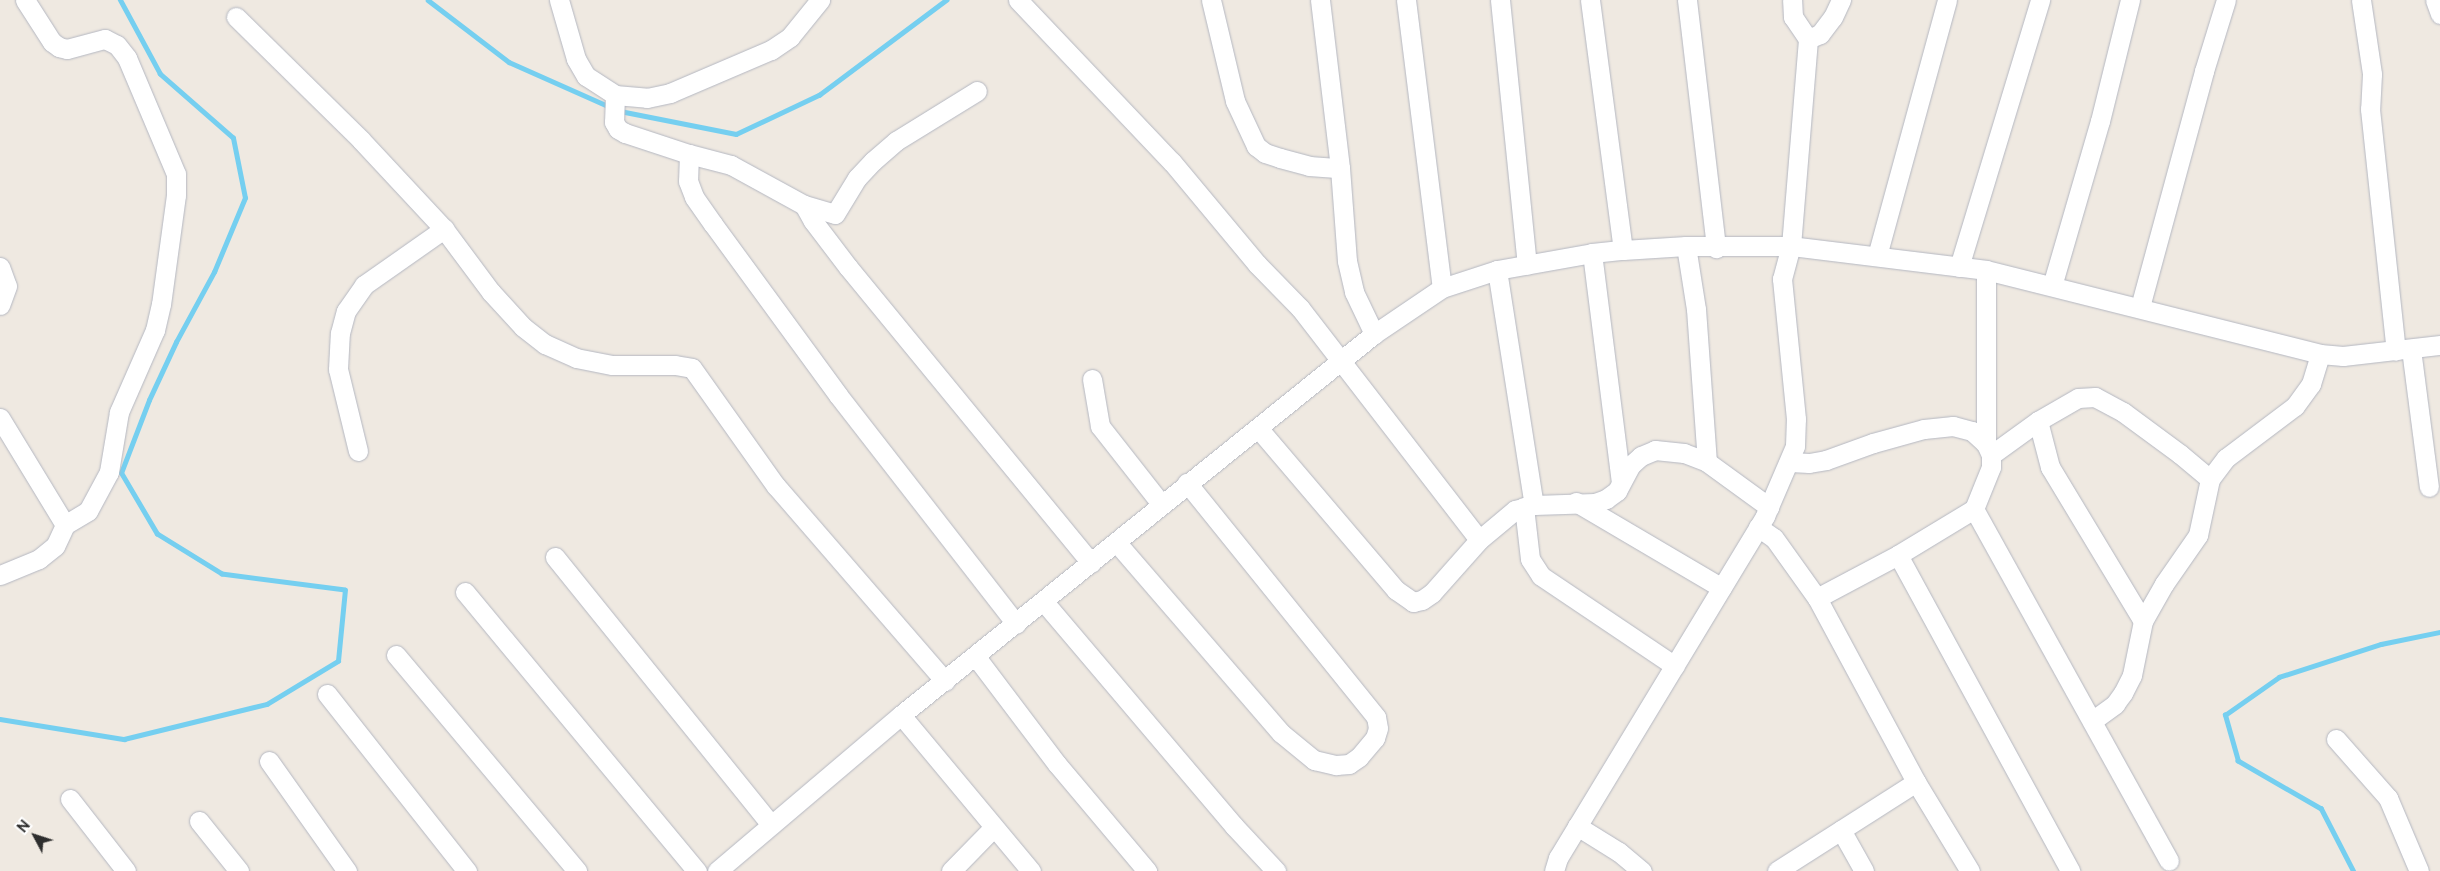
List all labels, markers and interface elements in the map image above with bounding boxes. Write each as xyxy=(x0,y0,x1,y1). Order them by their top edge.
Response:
north arrow xyxy=(10,811,60,861)
text: N xyxy=(14,817,33,836)

